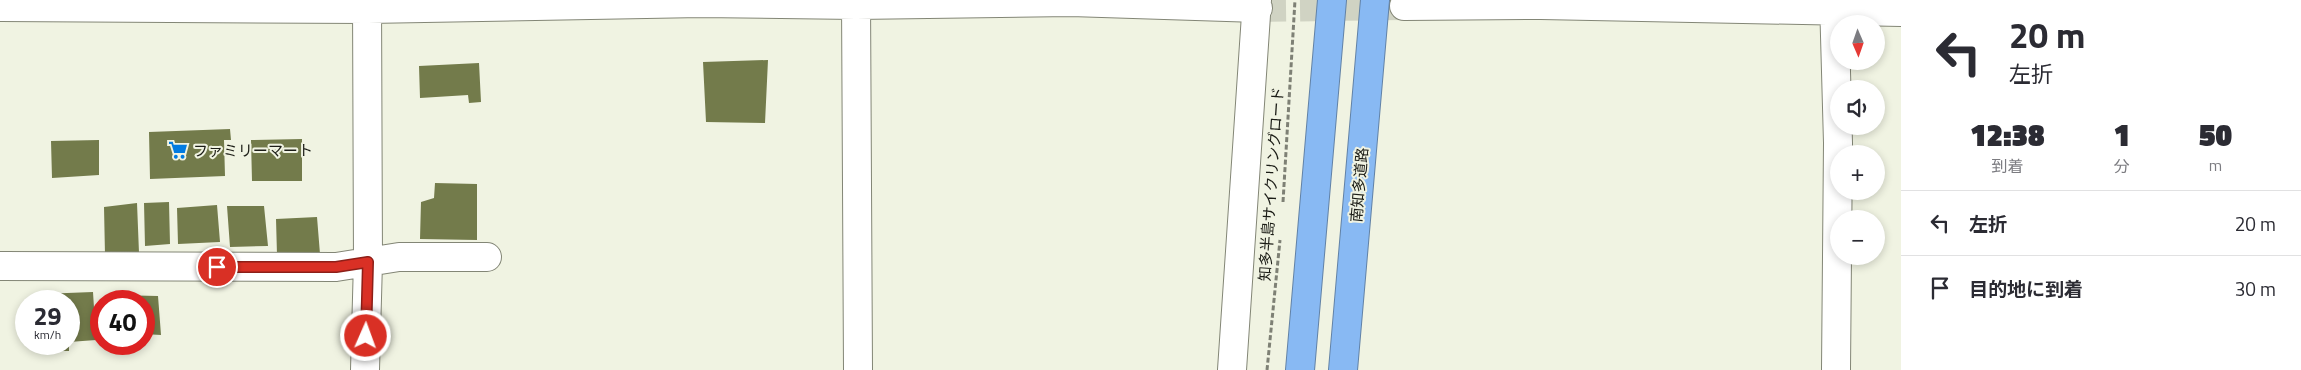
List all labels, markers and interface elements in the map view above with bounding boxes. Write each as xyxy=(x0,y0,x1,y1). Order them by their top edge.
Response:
text: 20 m xyxy=(2009,8,2085,62)
north arrow xyxy=(1830,15,1885,70)
map controls xyxy=(1830,15,1885,265)
icon: left xyxy=(1926,20,1991,85)
text: 左折 xyxy=(2009,57,2053,91)
button: sound xyxy=(1830,80,1885,135)
street label: 知多半島サイクリングロード xyxy=(1253,86,1289,282)
text: 12:38 xyxy=(1970,112,2045,158)
text: 1 xyxy=(2114,112,2130,158)
text: 50 xyxy=(2199,112,2232,158)
supermarket icon: ファミリーマート xyxy=(167,139,189,161)
place label: ファミリーマート xyxy=(193,139,313,162)
button: + xyxy=(1830,145,1885,200)
street label: 南知多道路 xyxy=(1344,147,1374,223)
text: m xyxy=(2209,153,2222,177)
text: 到着 xyxy=(1991,154,2023,178)
text: 分 xyxy=(2114,154,2130,178)
icon: left xyxy=(1926,209,1954,237)
text: 左折 xyxy=(1969,209,2007,238)
text: 20 m xyxy=(2235,209,2276,238)
button: − xyxy=(1830,210,1885,265)
pin xyxy=(196,246,238,288)
icon: arrive xyxy=(203,253,231,281)
icon: arrive xyxy=(1926,274,1954,302)
text: 目的地に到着 xyxy=(1969,274,2083,303)
text: 30 m xyxy=(2235,274,2276,303)
speed limit sign: 40 xyxy=(90,290,155,355)
text: 29 xyxy=(33,297,62,335)
position arrow xyxy=(339,309,391,361)
text: km/h xyxy=(34,325,61,344)

